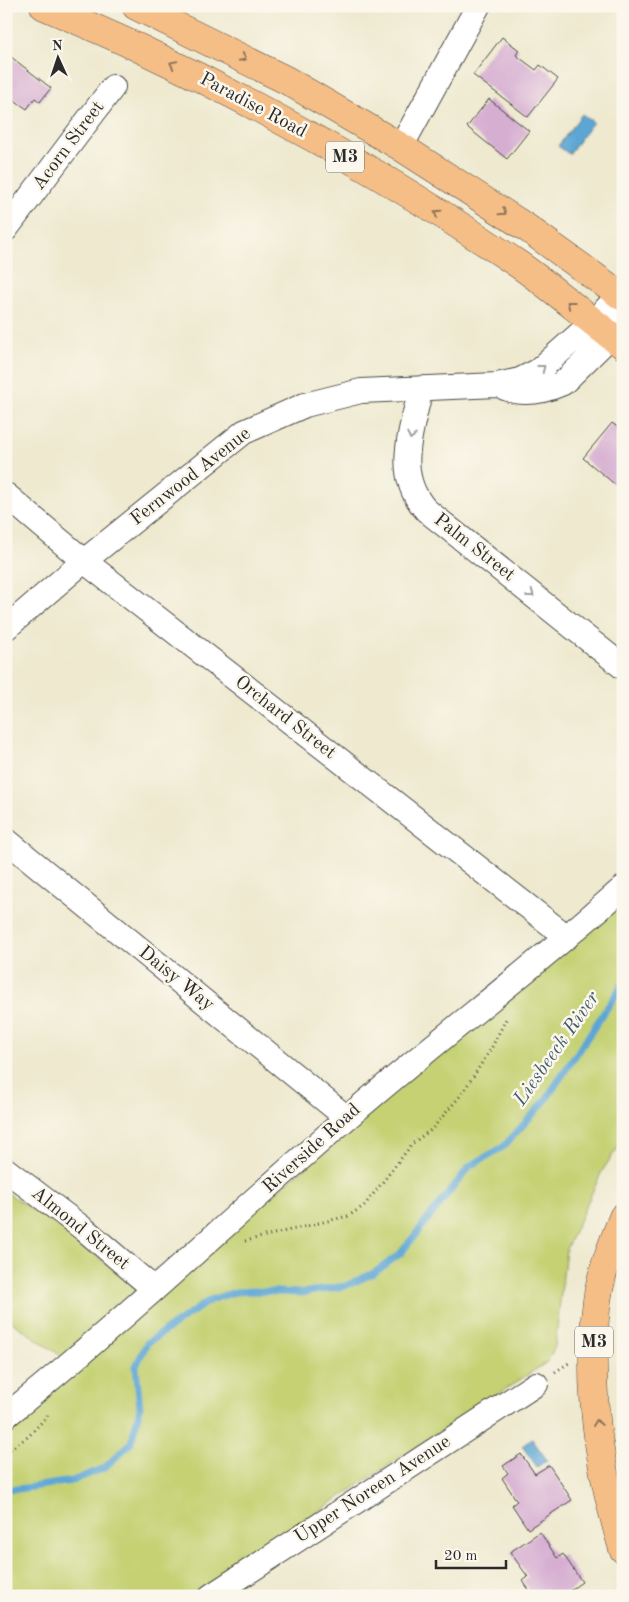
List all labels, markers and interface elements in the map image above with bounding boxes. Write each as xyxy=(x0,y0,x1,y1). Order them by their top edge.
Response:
north arrow xyxy=(32,32,82,82)
text: N xyxy=(52,39,63,53)
one-way arrow xyxy=(238,52,247,62)
one-way arrow xyxy=(169,60,178,71)
street label: Paradise Road xyxy=(196,70,310,142)
street label: Acorn Street xyxy=(30,98,108,194)
road number: M3 xyxy=(326,142,364,172)
one-way arrow xyxy=(497,206,507,215)
one-way arrow xyxy=(433,209,442,219)
one-way arrow xyxy=(567,301,576,310)
one-way arrow xyxy=(536,365,545,373)
street label: Fernwood Avenue xyxy=(127,424,255,530)
one-way arrow xyxy=(406,431,416,440)
street label: Palm Street xyxy=(430,511,518,585)
one-way arrow xyxy=(525,588,535,597)
street label: Orchard Street xyxy=(231,673,339,763)
street label: Daisy Way xyxy=(135,943,217,1015)
water label: Liesbeeck River xyxy=(510,988,604,1110)
street label: Riverside Road xyxy=(260,1100,365,1198)
street label: Almond Street xyxy=(27,1184,133,1274)
road number: M3 xyxy=(575,1326,613,1358)
one-way arrow xyxy=(592,1418,603,1426)
street label: Upper Noreen Avenue xyxy=(292,1433,454,1547)
scale bar xyxy=(436,1537,506,1569)
text: 20 m xyxy=(444,1549,478,1564)

